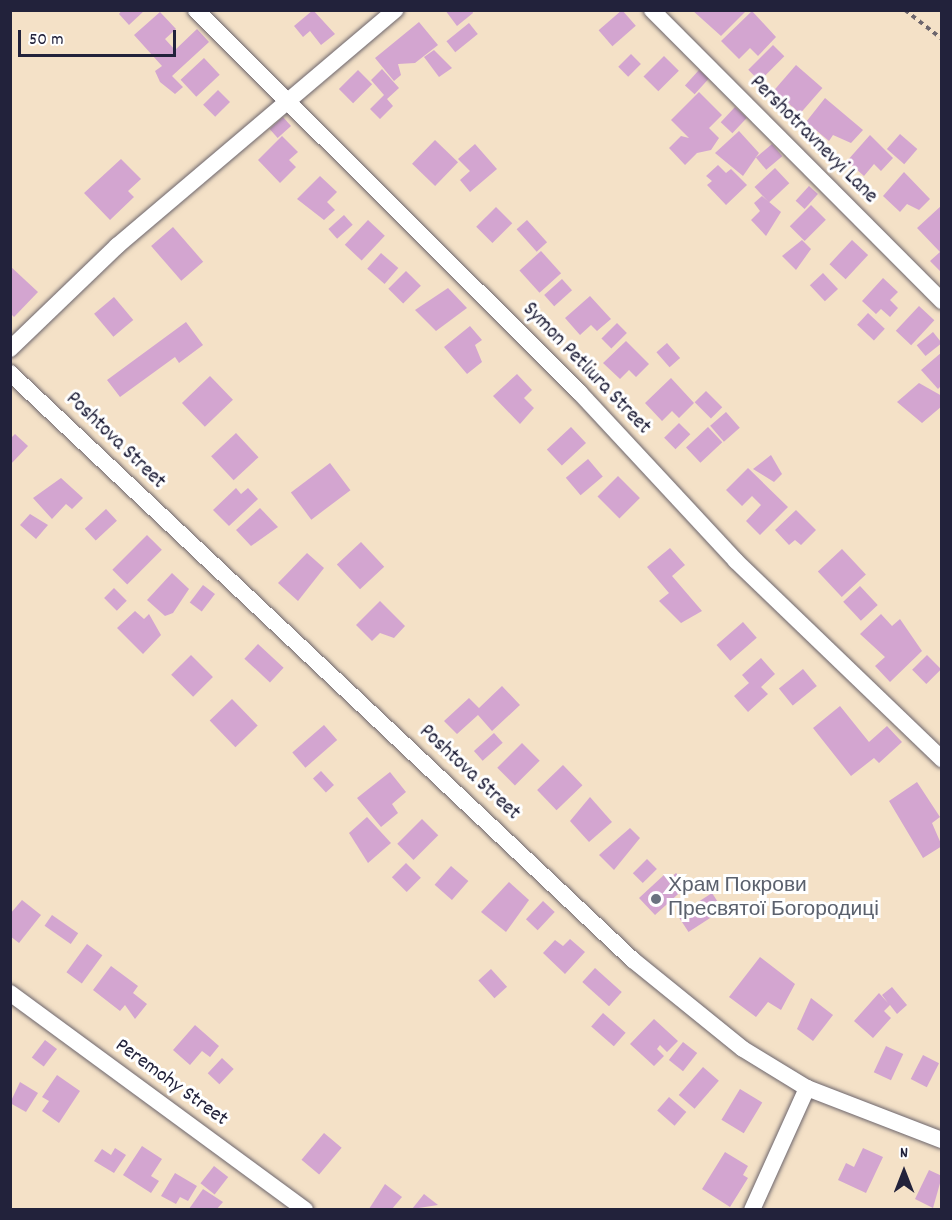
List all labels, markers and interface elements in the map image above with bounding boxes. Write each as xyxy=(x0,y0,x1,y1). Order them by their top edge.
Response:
scale bar xyxy=(21,18,178,56)
text: 50 m xyxy=(29,28,64,53)
street label: Pershotravnevyi Lane xyxy=(744,71,882,209)
street label: Symon Petliura Street xyxy=(517,298,655,440)
street label: Poshtova Street xyxy=(60,387,170,495)
street label: Poshtova Street xyxy=(413,720,525,826)
place label: Храм Покрови Пресвятої Богородиці xyxy=(668,874,879,924)
marker: Храм Покрови Пресвятої Богородиці xyxy=(649,892,663,906)
street label: Peremohy Street xyxy=(110,1034,232,1132)
north arrow xyxy=(874,1142,934,1202)
text: N xyxy=(900,1142,908,1165)

